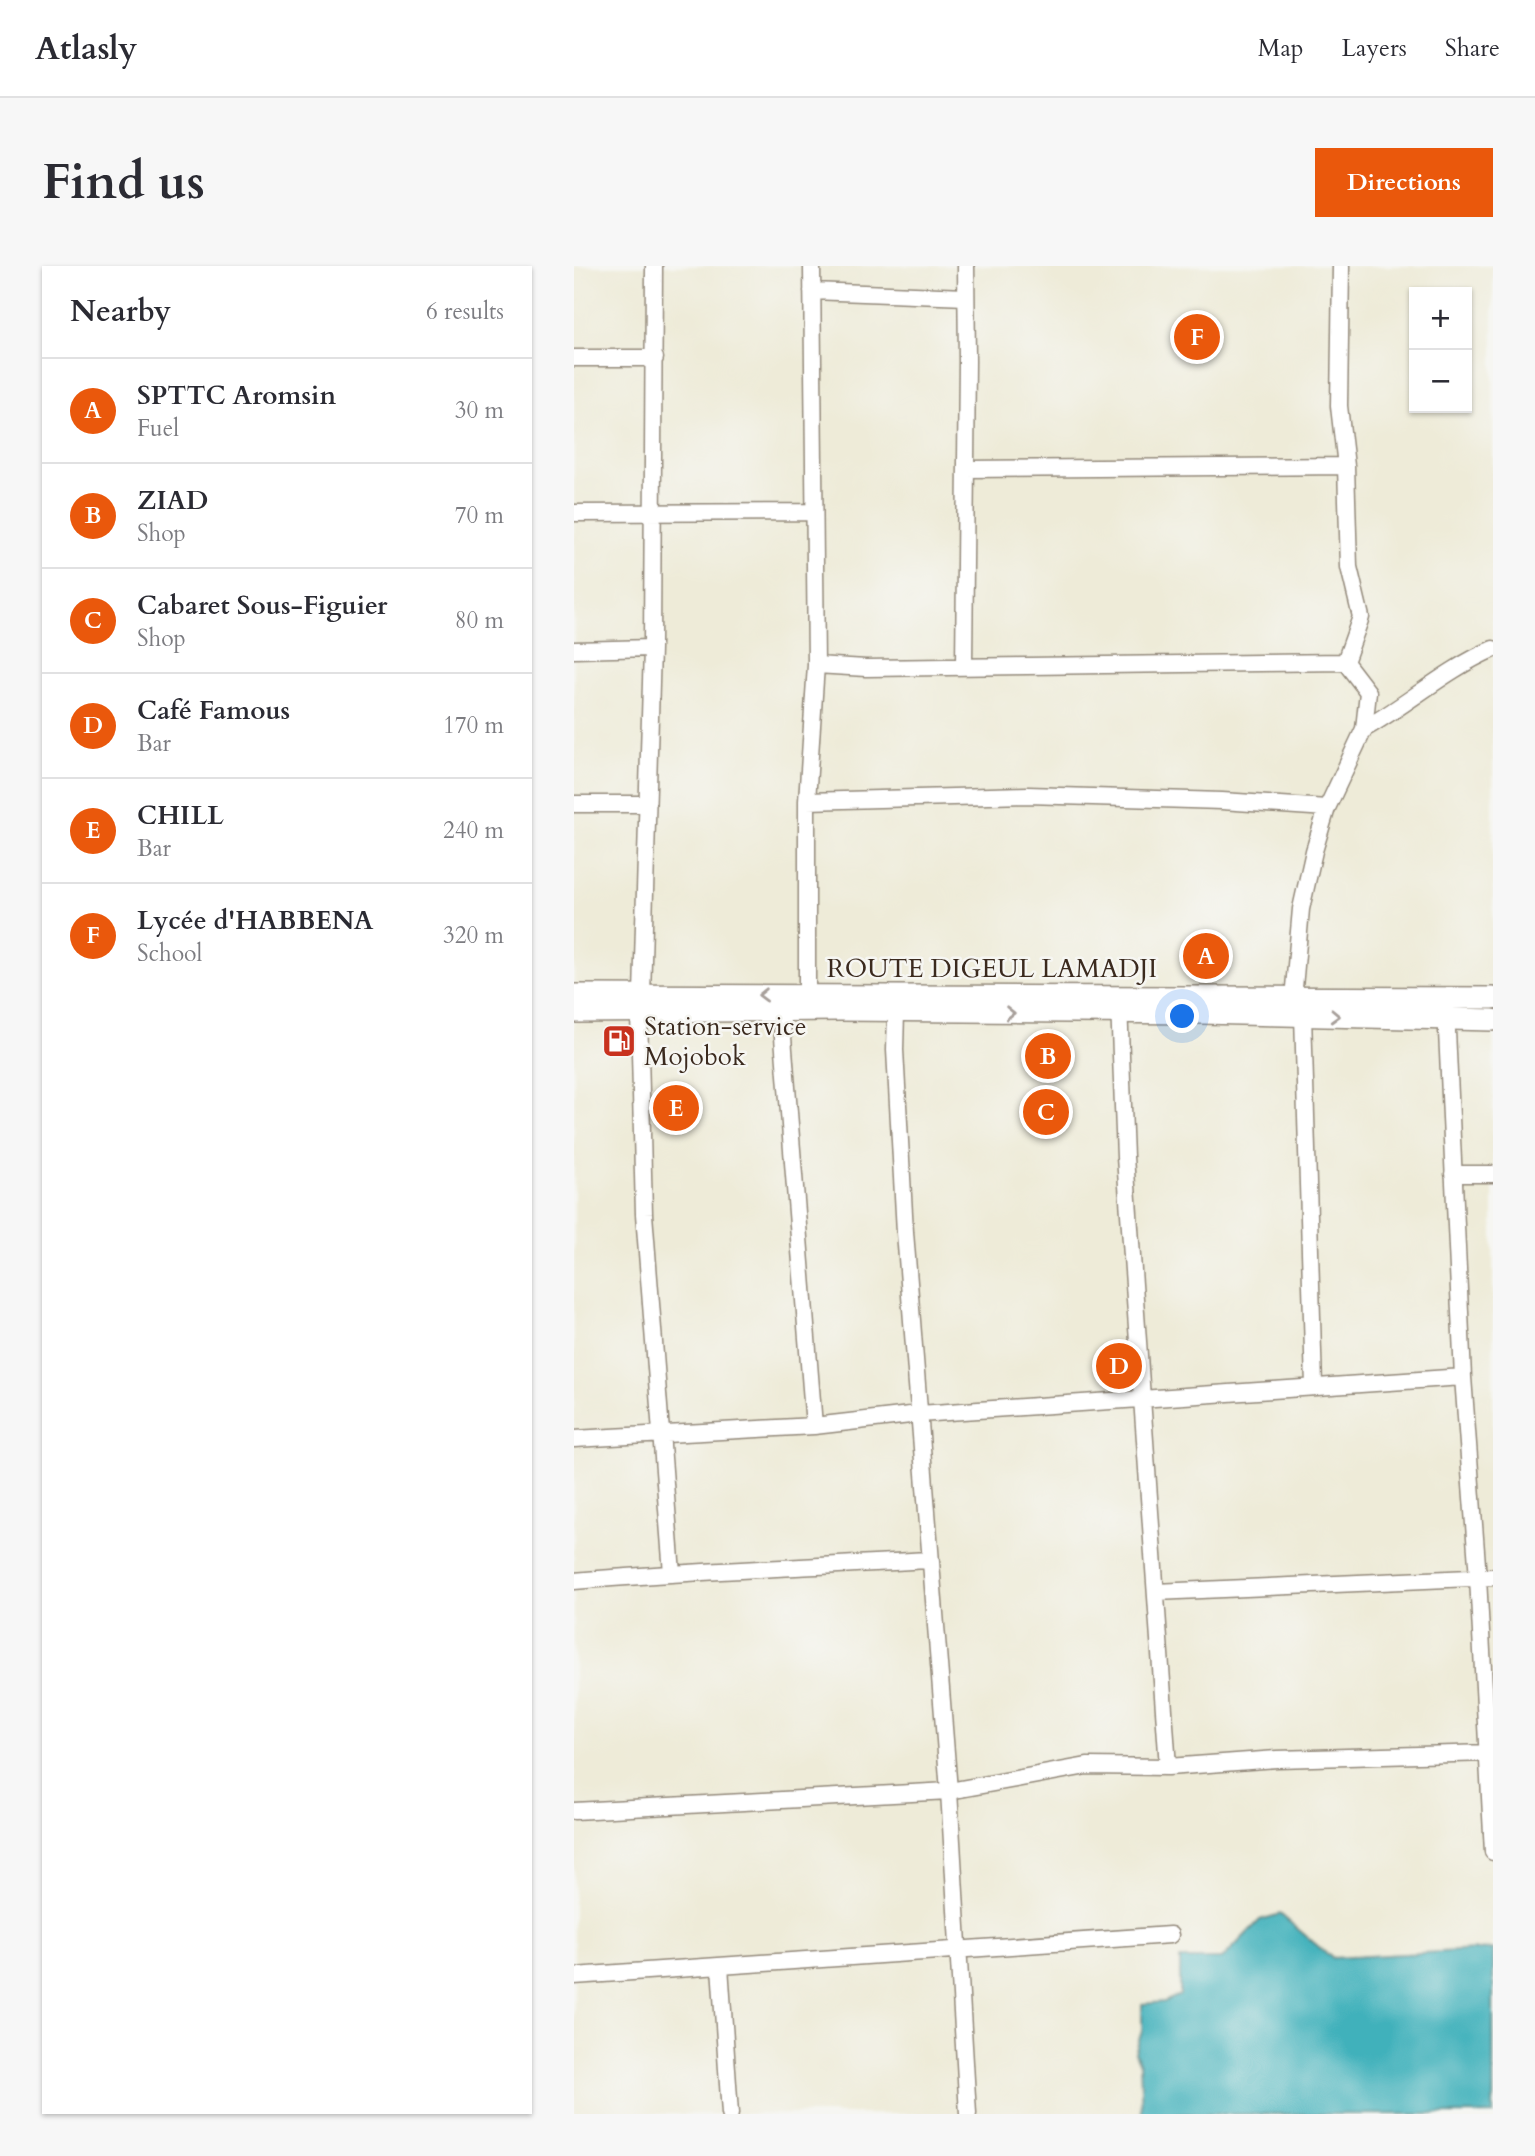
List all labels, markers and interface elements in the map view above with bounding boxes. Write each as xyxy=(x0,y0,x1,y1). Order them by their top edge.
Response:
text: Atlasly xyxy=(35,26,137,71)
text: Map xyxy=(1258,32,1304,65)
text: Layers xyxy=(1342,32,1407,65)
text: Share xyxy=(1445,32,1500,65)
button: Directions xyxy=(1315,148,1493,217)
text: Find us xyxy=(42,149,205,216)
map controls xyxy=(1409,287,1472,413)
button: + xyxy=(1409,287,1472,350)
text: Nearby xyxy=(70,291,171,332)
text: 6 results xyxy=(426,296,504,327)
pin: F xyxy=(1174,311,1220,363)
button: − xyxy=(1409,350,1472,413)
text: SPTTC Aromsin xyxy=(137,378,336,413)
text: A xyxy=(84,395,102,426)
text: 30 m xyxy=(455,395,504,426)
text: Fuel xyxy=(137,413,179,444)
text: ZIAD xyxy=(137,483,208,518)
text: B xyxy=(85,500,101,531)
text: 70 m xyxy=(455,500,504,531)
text: Shop xyxy=(137,518,186,549)
text: Cabaret Sous-Figuier xyxy=(137,588,387,623)
text: C xyxy=(84,605,102,636)
text: 80 m xyxy=(455,605,504,636)
text: Shop xyxy=(137,623,186,654)
text: Café Famous xyxy=(137,693,290,728)
text: D xyxy=(83,710,103,741)
text: 170 m xyxy=(443,710,504,741)
text: Bar xyxy=(137,728,171,759)
text: CHILL xyxy=(137,798,224,833)
text: E xyxy=(86,815,100,846)
text: 240 m xyxy=(443,815,504,846)
text: Bar xyxy=(137,833,171,864)
text: Lycée d'HABBENA xyxy=(137,903,373,938)
text: F xyxy=(86,920,100,951)
text: 320 m xyxy=(443,920,504,951)
pin: A xyxy=(1183,930,1229,982)
text: School xyxy=(137,938,202,969)
street label: ROUTE DIGEUL LAMADJI xyxy=(827,951,1157,986)
one-way arrow xyxy=(758,987,768,1003)
your location xyxy=(1165,999,1199,1033)
one-way arrow xyxy=(1005,1005,1015,1021)
one-way arrow xyxy=(1330,1008,1341,1023)
place label: Station-service Mojobok xyxy=(644,1009,807,1074)
fuel station icon: Station-service Mojobok xyxy=(600,1022,638,1060)
pin: B xyxy=(1025,1030,1071,1082)
pin: E xyxy=(653,1082,699,1134)
pin: C xyxy=(1023,1086,1069,1138)
pin: D xyxy=(1096,1340,1142,1392)

